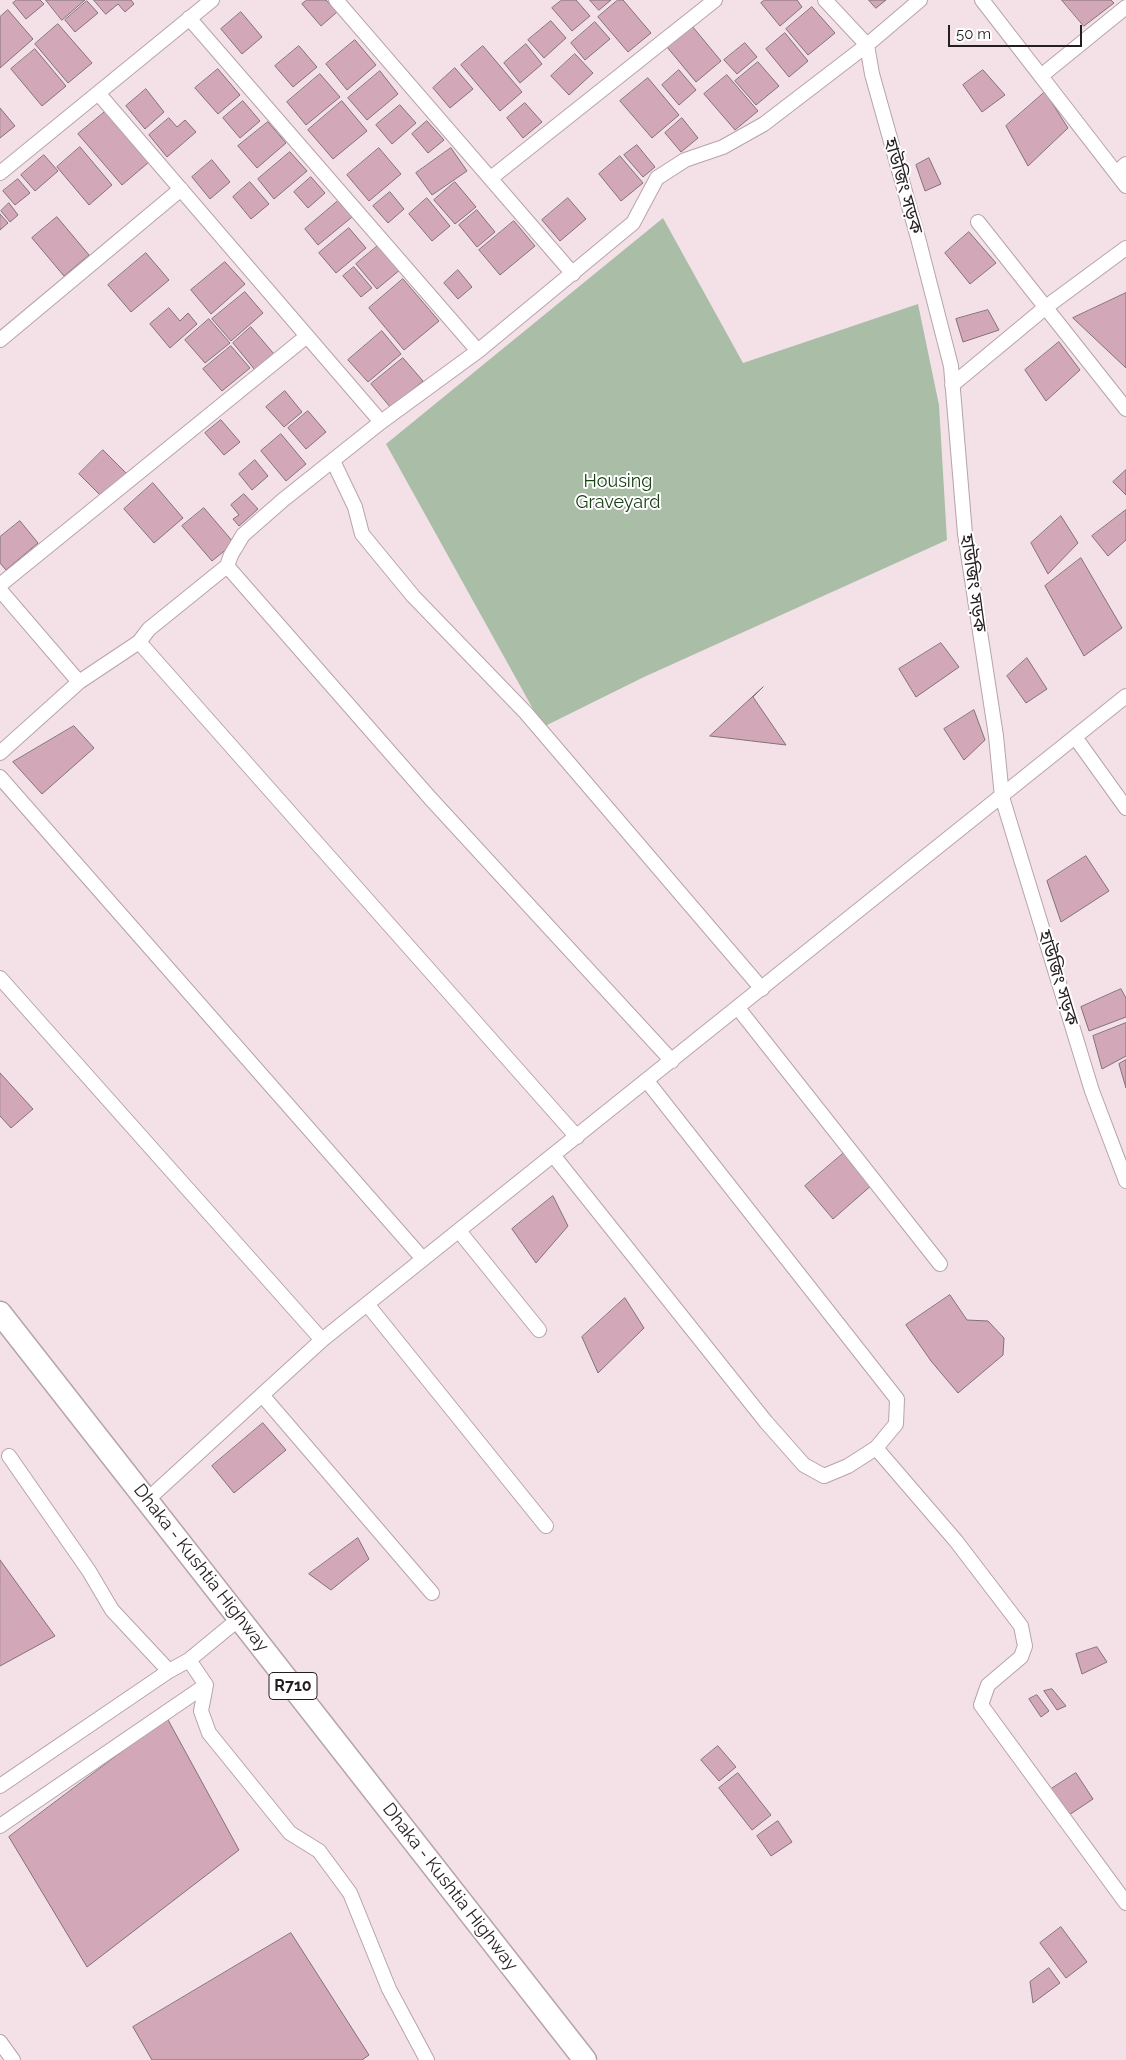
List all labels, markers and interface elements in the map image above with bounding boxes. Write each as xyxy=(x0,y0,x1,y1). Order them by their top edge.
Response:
scale bar xyxy=(951,15,1085,47)
text: 50 m xyxy=(956,25,991,43)
street label: হাউজিং সড়ক xyxy=(879,136,927,236)
park label: Housing Graveyard xyxy=(576,471,660,514)
street label: হাউজিং সড়ক xyxy=(955,533,991,633)
street label: হাউজিং সড়ক xyxy=(1033,928,1083,1028)
street label: Dhaka - Kushtia Highway xyxy=(129,1480,273,1656)
road number: R710 xyxy=(269,1672,317,1700)
street label: Dhaka - Kushtia Highway xyxy=(378,1799,522,1975)

